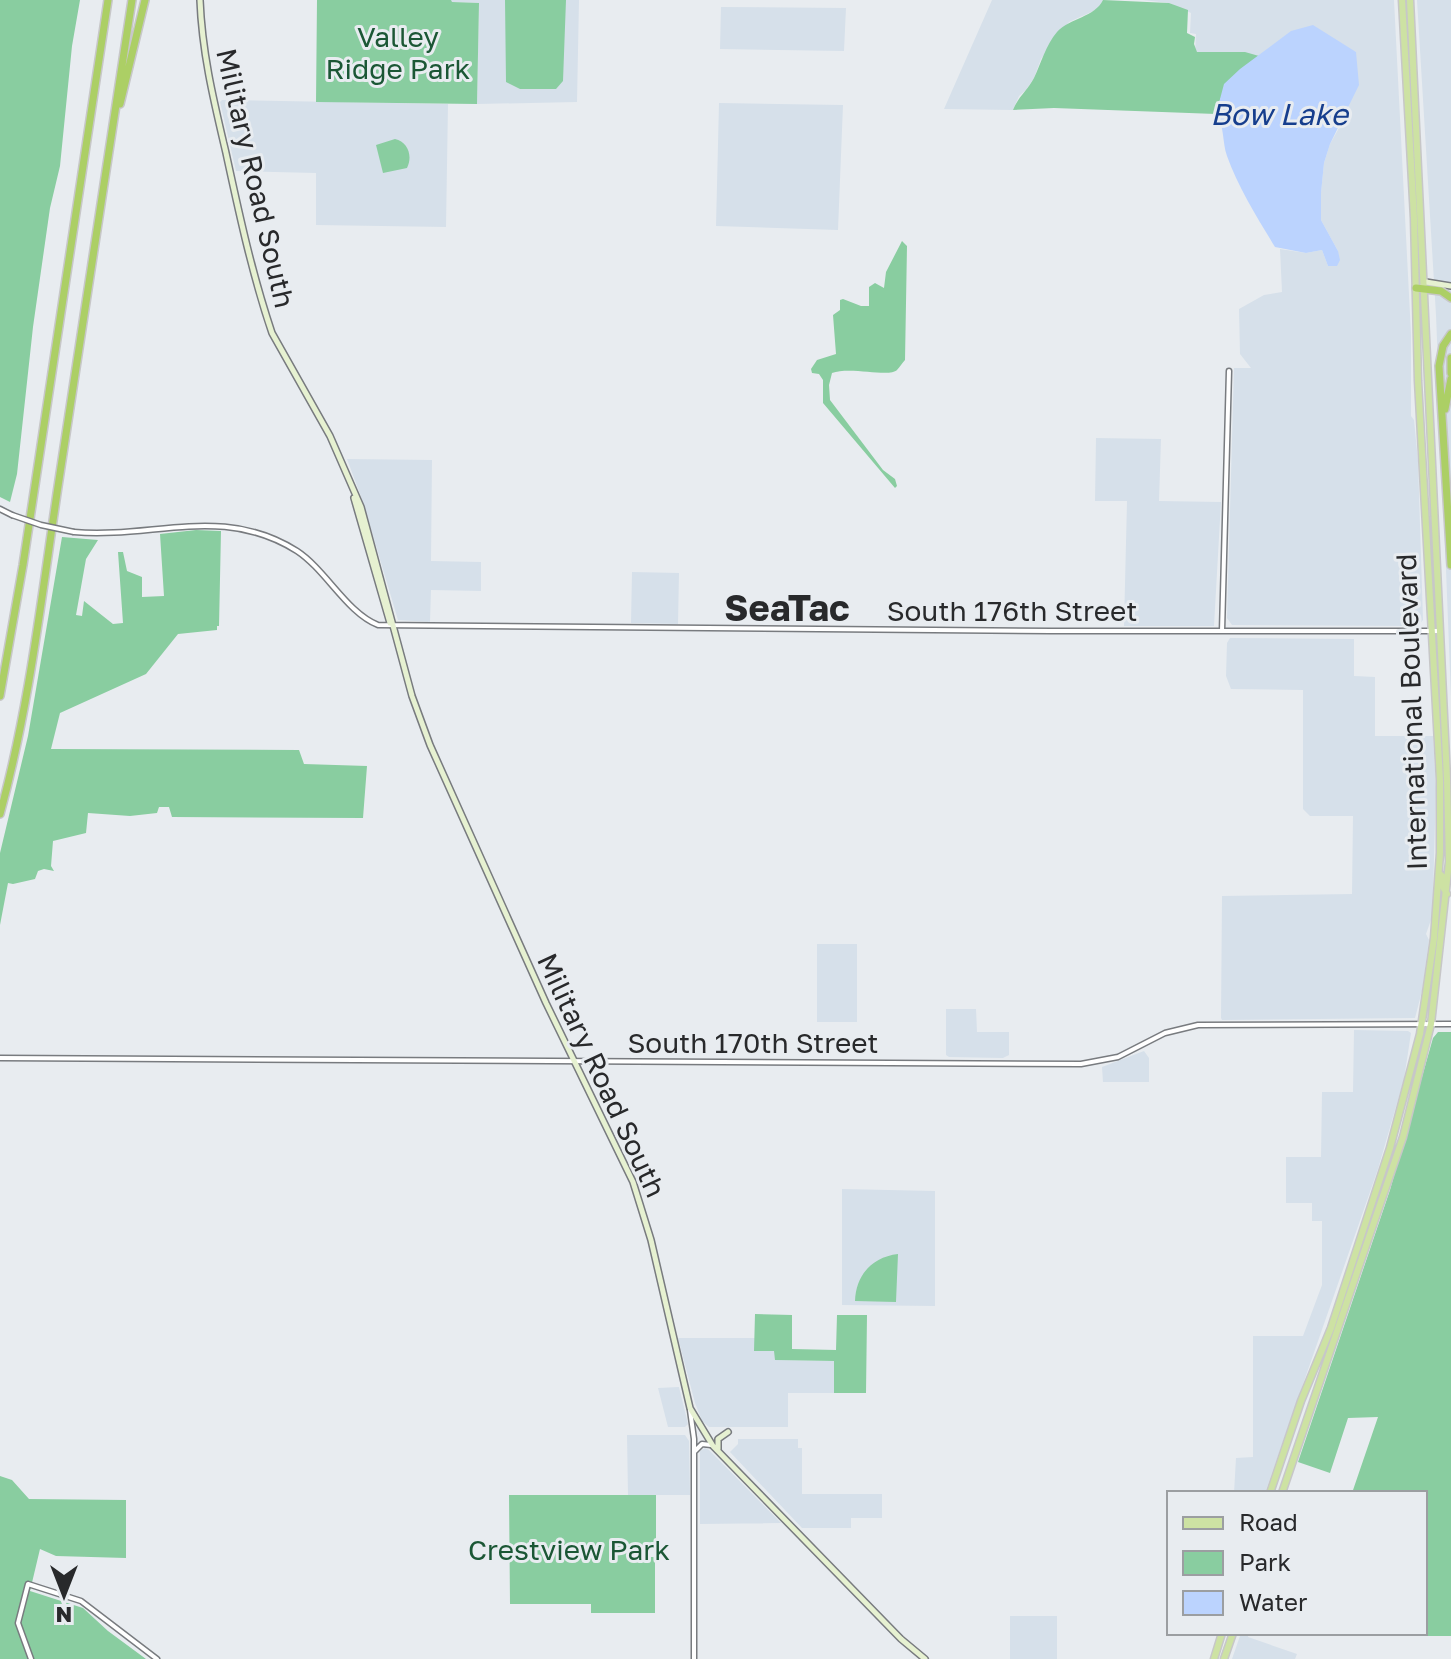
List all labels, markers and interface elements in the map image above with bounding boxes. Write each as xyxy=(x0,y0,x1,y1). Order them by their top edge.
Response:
park label: Valley Ridge Park xyxy=(326,20,471,85)
street label: Military Road South xyxy=(210,45,302,311)
water label: Bow Lake xyxy=(1210,96,1350,132)
street label: International Boulevard xyxy=(1389,553,1433,871)
district label: SeaTac xyxy=(724,586,850,629)
street label: South 176th Street xyxy=(887,594,1137,627)
street label: Military Road South xyxy=(531,948,673,1202)
street label: South 170th Street xyxy=(627,1026,879,1059)
legend xyxy=(1167,1491,1427,1635)
text: Road xyxy=(1239,1507,1298,1536)
park label: Crestview Park xyxy=(468,1533,670,1566)
text: Park xyxy=(1239,1547,1291,1576)
north arrow xyxy=(24,1555,104,1635)
text: Water xyxy=(1239,1587,1307,1616)
text: N xyxy=(56,1602,72,1629)

